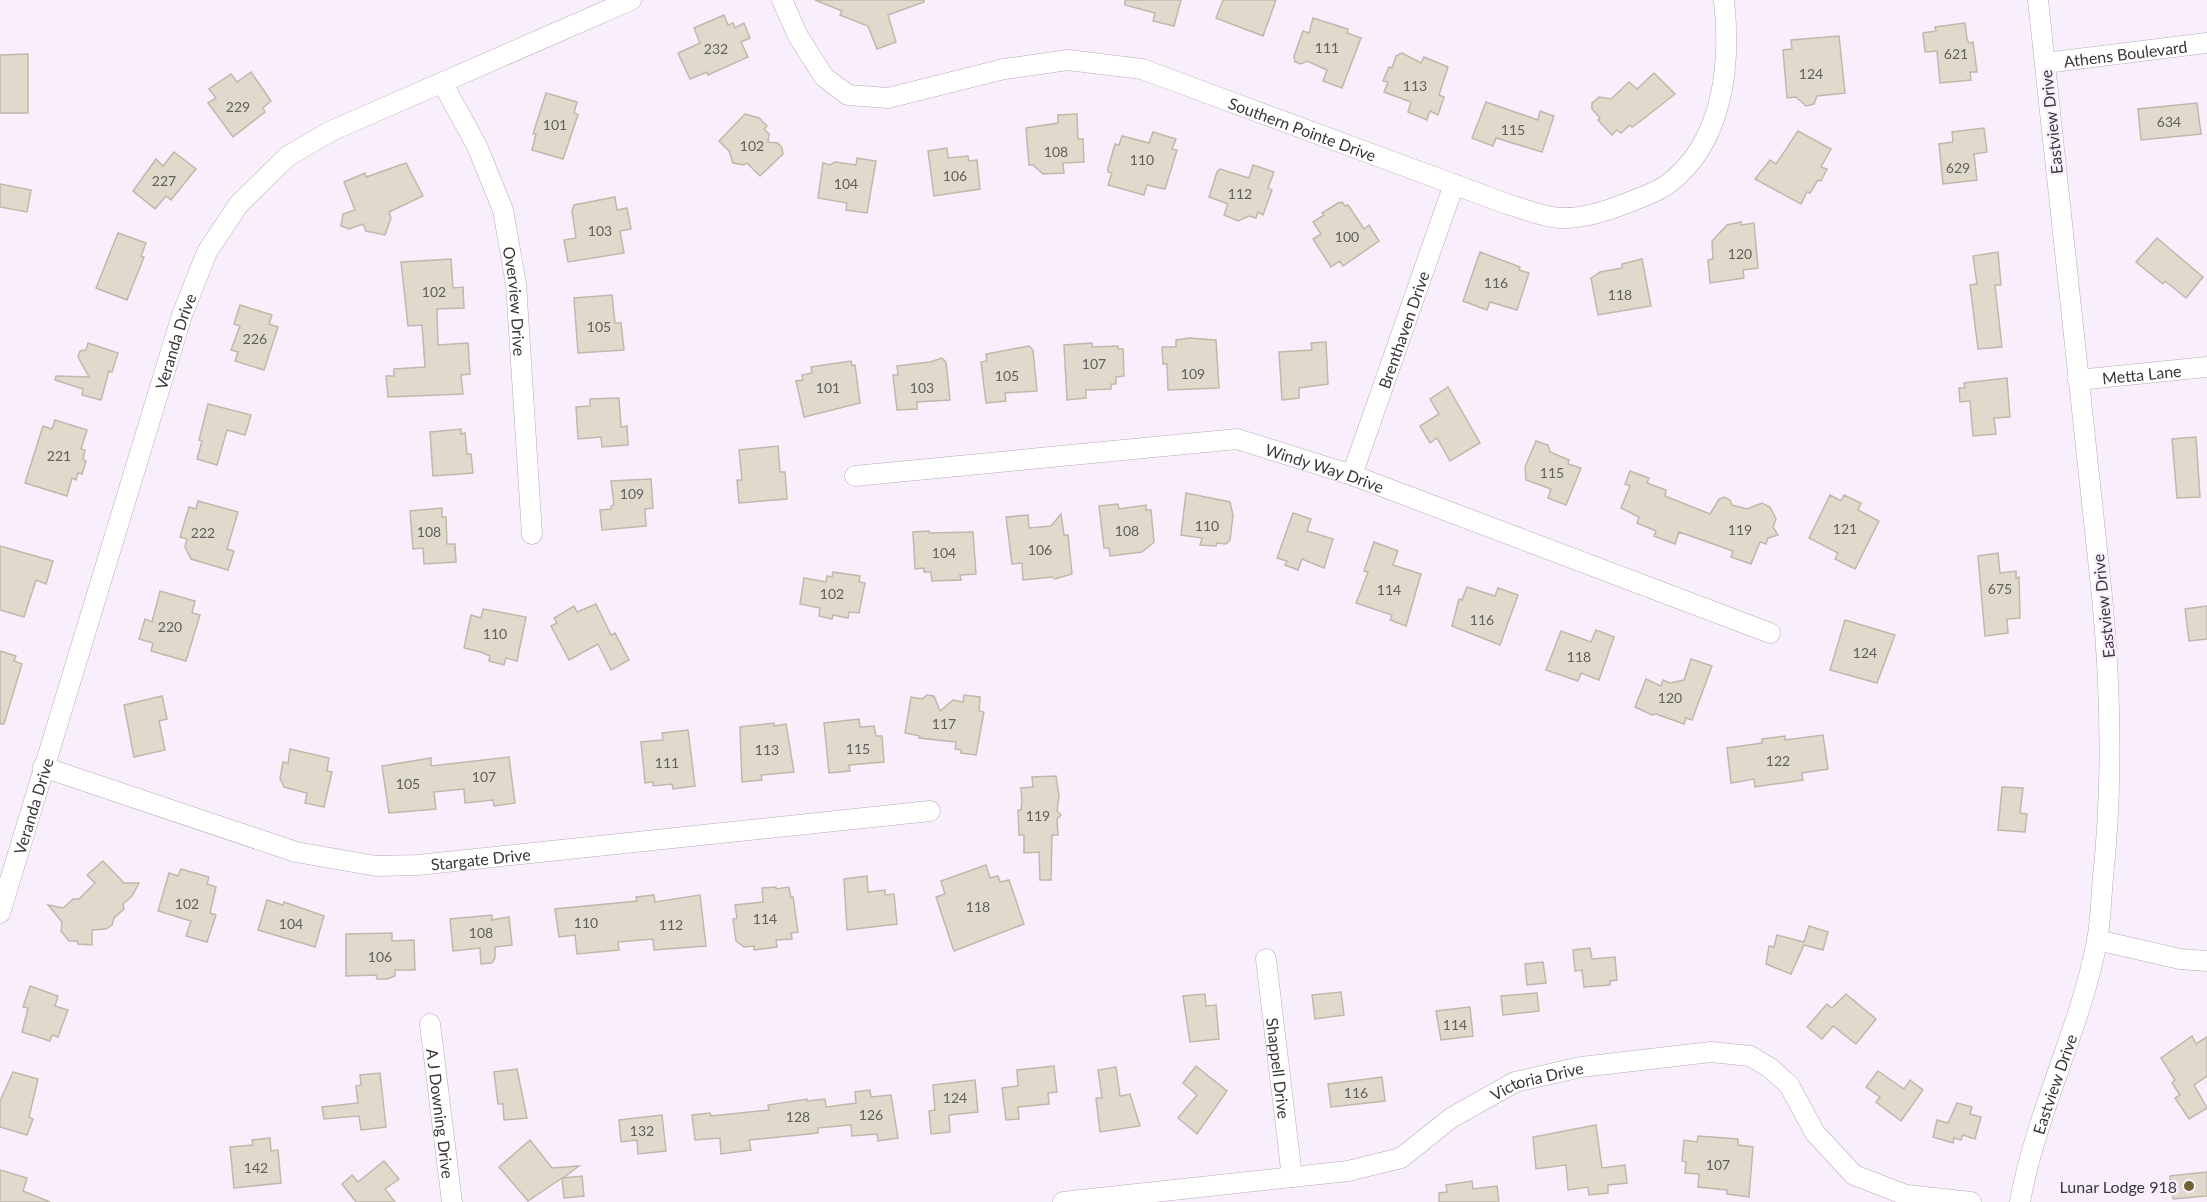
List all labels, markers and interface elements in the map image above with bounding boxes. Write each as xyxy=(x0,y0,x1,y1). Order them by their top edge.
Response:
street label: Athens Boulevard xyxy=(2063,36,2188,70)
house number: 111 xyxy=(1315,39,1339,56)
house number: 232 xyxy=(704,40,728,57)
house number: 621 xyxy=(1944,45,1968,62)
house number: 124 xyxy=(1799,65,1823,82)
street label: Eastview Drive xyxy=(2036,69,2066,175)
house number: 113 xyxy=(1403,77,1427,94)
street label: Southern Pointe Drive xyxy=(1226,92,1379,164)
house number: 229 xyxy=(226,98,250,115)
house number: 634 xyxy=(2157,113,2181,130)
house number: 101 xyxy=(543,116,567,133)
house number: 115 xyxy=(1501,121,1525,138)
house number: 102 xyxy=(740,137,764,154)
house number: 108 xyxy=(1044,143,1068,160)
house number: 110 xyxy=(1130,151,1154,168)
house number: 629 xyxy=(1946,159,1970,176)
house number: 106 xyxy=(943,167,967,184)
house number: 227 xyxy=(152,172,176,189)
house number: 104 xyxy=(834,175,858,192)
house number: 112 xyxy=(1228,185,1252,202)
house number: 103 xyxy=(588,222,612,239)
house number: 100 xyxy=(1335,228,1359,245)
street label: Overview Drive xyxy=(500,245,530,357)
house number: 120 xyxy=(1728,245,1752,262)
street label: Brenthaven Drive xyxy=(1374,268,1432,391)
house number: 116 xyxy=(1484,274,1508,291)
house number: 102 xyxy=(422,283,446,300)
house number: 118 xyxy=(1608,286,1632,303)
street label: Veranda Drive xyxy=(150,290,199,391)
house number: 105 xyxy=(587,318,611,335)
house number: 226 xyxy=(243,330,267,347)
house number: 107 xyxy=(1082,355,1106,372)
street label: Metta Lane xyxy=(2101,360,2182,387)
house number: 109 xyxy=(1181,365,1205,382)
house number: 105 xyxy=(995,367,1019,384)
house number: 101 xyxy=(816,379,840,396)
house number: 103 xyxy=(910,379,934,396)
street label: Windy Way Drive xyxy=(1263,439,1387,496)
house number: 221 xyxy=(47,447,71,464)
house number: 115 xyxy=(1540,464,1564,481)
house number: 109 xyxy=(620,485,644,502)
house number: 110 xyxy=(1195,517,1219,534)
house number: 121 xyxy=(1833,520,1857,537)
house number: 119 xyxy=(1728,521,1752,538)
house number: 108 xyxy=(1115,522,1139,539)
house number: 108 xyxy=(417,523,441,540)
house number: 222 xyxy=(191,524,215,541)
house number: 106 xyxy=(1028,541,1052,558)
house number: 104 xyxy=(932,544,956,561)
street label: Eastview Drive xyxy=(2088,553,2118,659)
house number: 675 xyxy=(1988,580,2012,597)
house number: 114 xyxy=(1377,581,1401,598)
house number: 102 xyxy=(820,585,844,602)
house number: 116 xyxy=(1470,611,1494,628)
house number: 220 xyxy=(158,618,182,635)
house number: 110 xyxy=(483,625,507,642)
house number: 124 xyxy=(1853,644,1877,661)
house number: 118 xyxy=(1567,648,1591,665)
house number: 120 xyxy=(1658,689,1682,706)
house number: 117 xyxy=(932,715,956,732)
house number: 115 xyxy=(846,740,870,757)
house number: 113 xyxy=(755,741,779,758)
house number: 122 xyxy=(1766,752,1790,769)
house number: 111 xyxy=(655,754,679,771)
street label: Veranda Drive xyxy=(9,755,56,856)
house number: 107 xyxy=(472,768,496,785)
house number: 105 xyxy=(396,775,420,792)
house number: 119 xyxy=(1026,807,1050,824)
street label: Stargate Drive xyxy=(430,844,531,873)
house number: 102 xyxy=(175,895,199,912)
house number: 118 xyxy=(966,898,990,915)
house number: 114 xyxy=(753,910,777,927)
house number: 110 xyxy=(574,914,598,931)
house number: 104 xyxy=(279,915,303,932)
house number: 112 xyxy=(659,916,683,933)
house number: 108 xyxy=(469,924,493,941)
house number: 106 xyxy=(368,948,392,965)
house number: 114 xyxy=(1443,1016,1467,1033)
street label: Shappell Drive xyxy=(1264,1017,1294,1120)
street label: Eastview Drive xyxy=(2028,1031,2080,1136)
street label: A J Downing Drive xyxy=(424,1047,458,1179)
street label: Victoria Drive xyxy=(1487,1057,1585,1104)
house number: 116 xyxy=(1344,1084,1368,1101)
house number: 124 xyxy=(943,1089,967,1106)
house number: 126 xyxy=(859,1106,883,1123)
house number: 128 xyxy=(786,1108,810,1125)
house number: 132 xyxy=(630,1122,654,1139)
house number: 107 xyxy=(1706,1156,1730,1173)
house number: 142 xyxy=(244,1159,268,1176)
place label: Lunar Lodge 918 xyxy=(2060,1177,2177,1196)
marker: Lunar Lodge 918 xyxy=(2182,1179,2196,1193)

